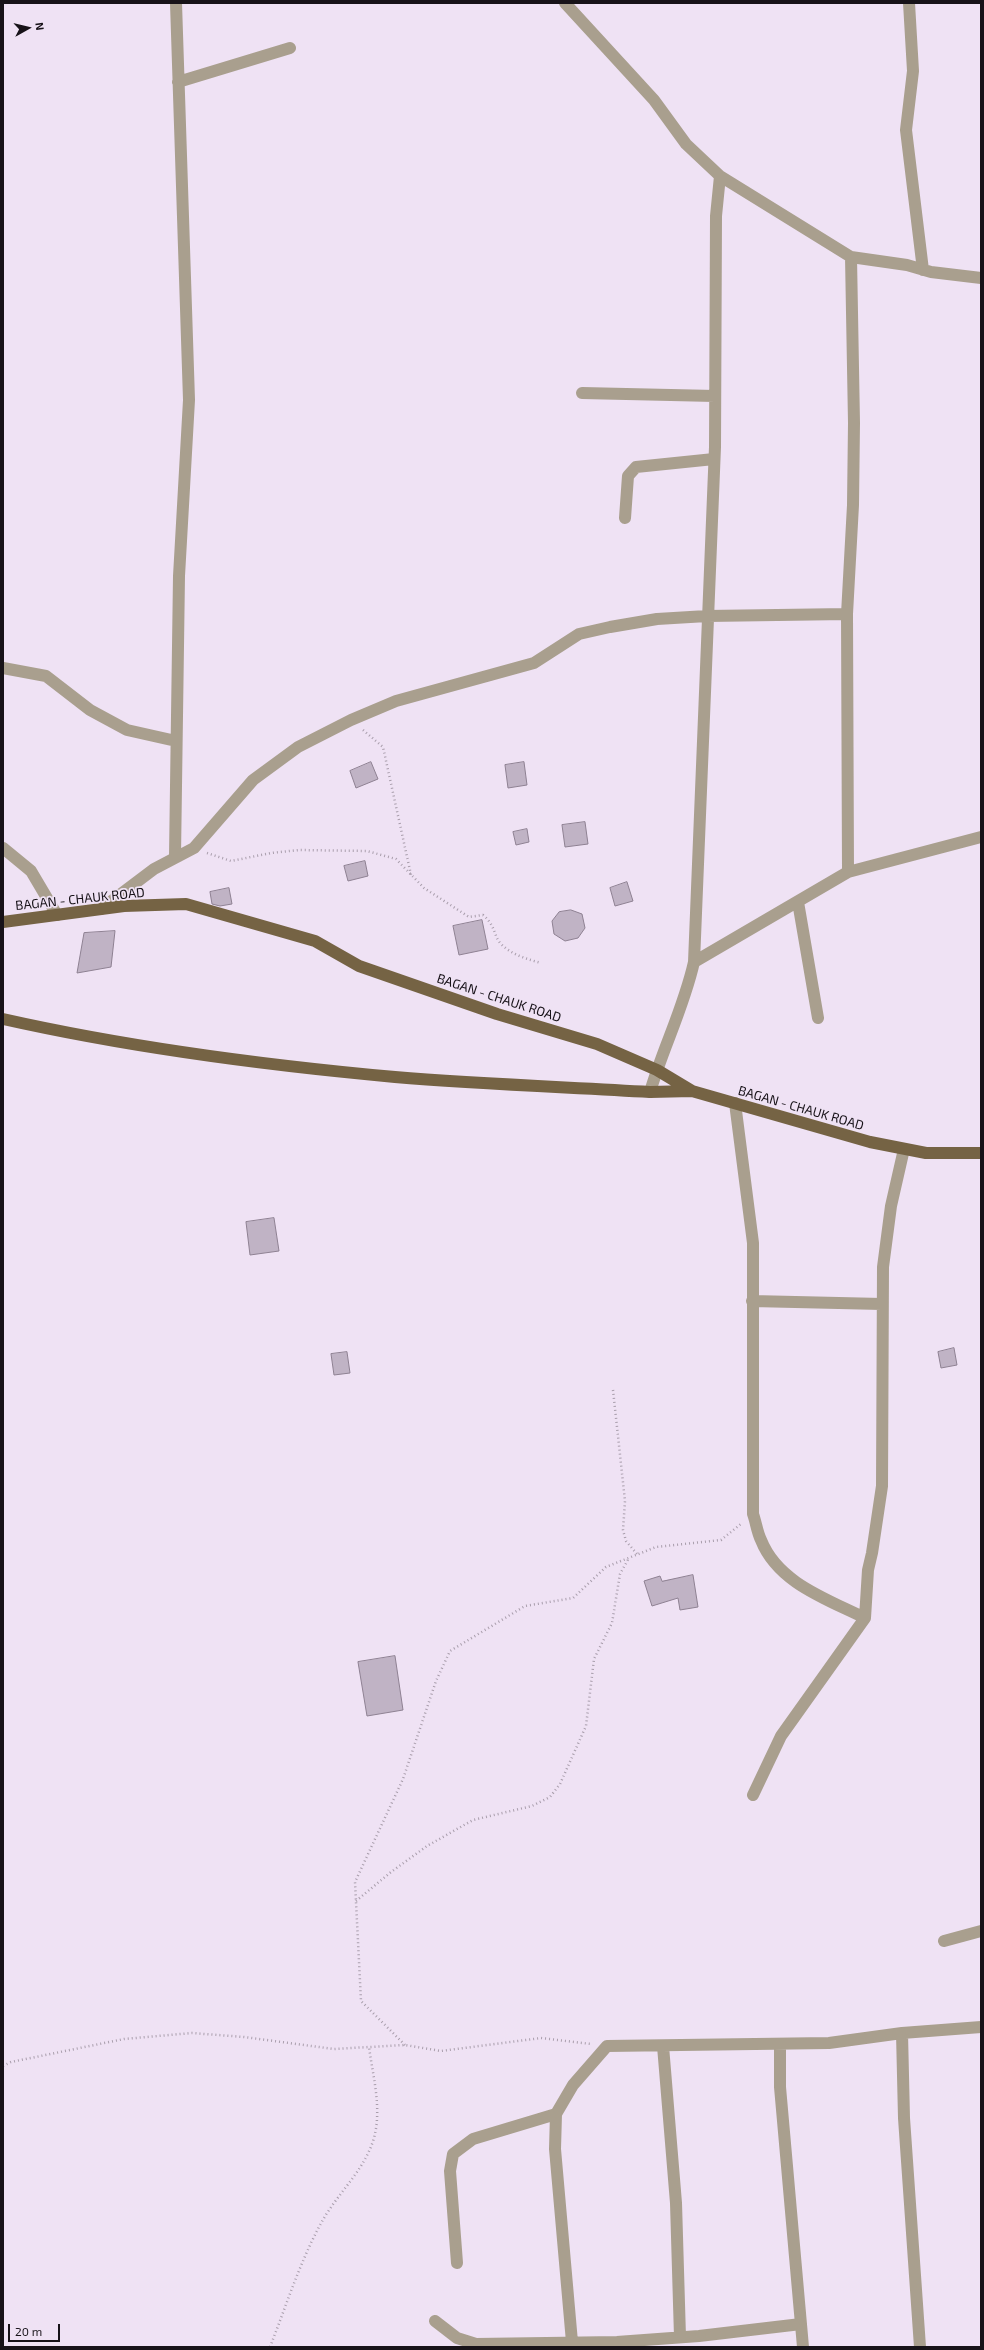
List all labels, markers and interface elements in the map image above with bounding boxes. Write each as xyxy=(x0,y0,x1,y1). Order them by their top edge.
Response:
north arrow xyxy=(8,8,48,48)
text: N xyxy=(33,21,47,31)
street label: BAGAN - CHAUK ROAD xyxy=(15,884,145,914)
street label: BAGAN - CHAUK ROAD xyxy=(435,971,563,1025)
street label: BAGAN - CHAUK ROAD xyxy=(736,1083,866,1133)
scale bar xyxy=(10,2316,62,2342)
text: 20 m xyxy=(15,2324,42,2338)

